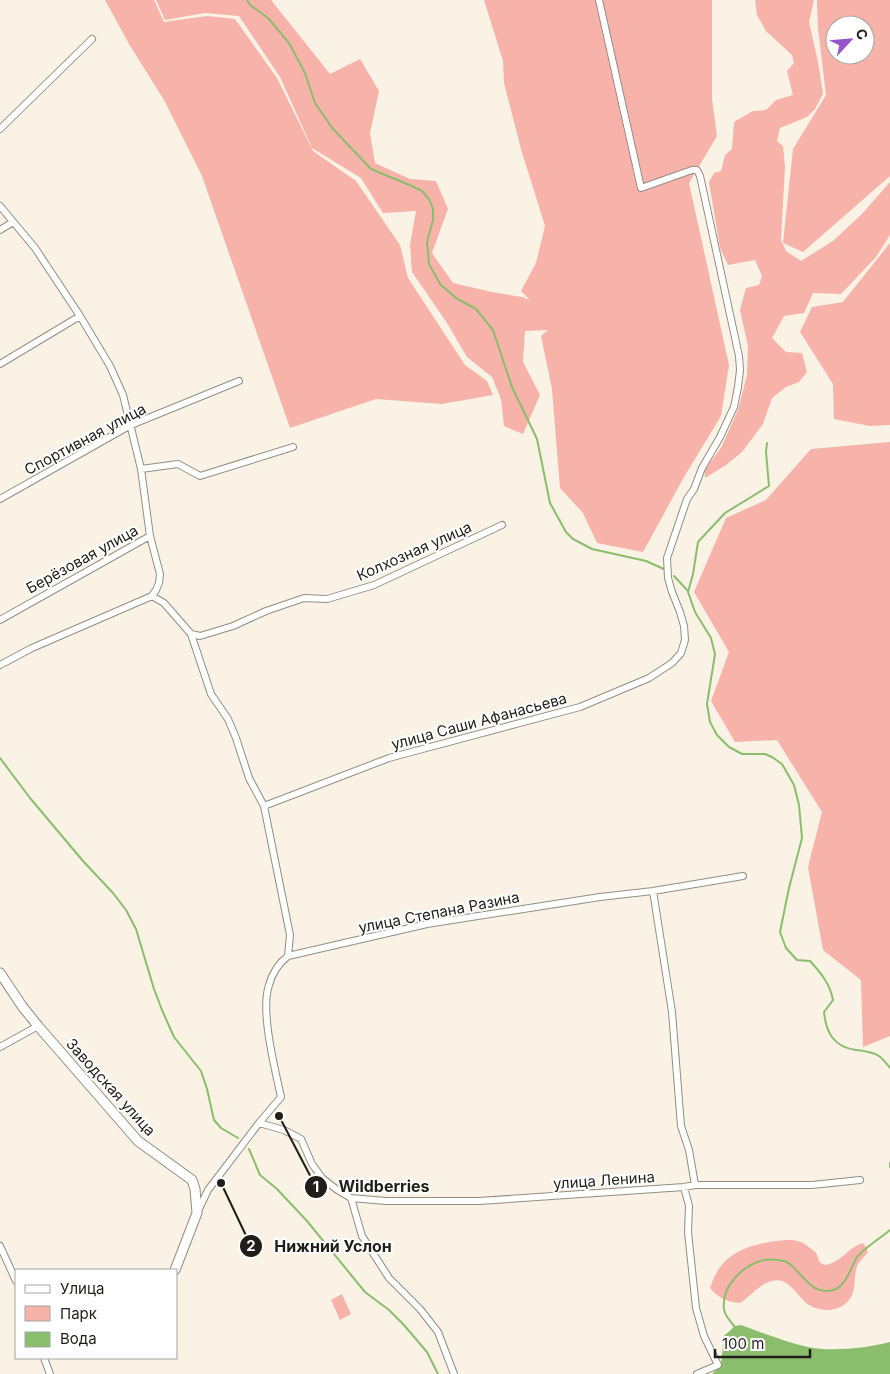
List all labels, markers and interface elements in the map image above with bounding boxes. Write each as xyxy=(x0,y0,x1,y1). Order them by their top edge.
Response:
north arrow xyxy=(825,15,875,65)
text: С xyxy=(852,26,872,42)
street label: Спортивная улица xyxy=(21,399,149,479)
street label: Колхозная улица xyxy=(354,517,474,585)
street label: Берёзовая улица xyxy=(23,520,141,598)
street label: улица Саши Афанасьева xyxy=(389,688,569,754)
street label: улица Степана Разина xyxy=(357,887,521,937)
street label: Заводская улица xyxy=(62,1034,160,1140)
street label: улица Ленина xyxy=(553,1167,655,1193)
callout: Wildberries xyxy=(303,1171,439,1202)
text: Wildberries xyxy=(338,1176,430,1196)
text: 1 xyxy=(313,1177,319,1196)
callout: Нижний Услон xyxy=(239,1231,401,1262)
text: 2 xyxy=(246,1236,256,1255)
text: Нижний Услон xyxy=(274,1236,392,1256)
legend xyxy=(15,1269,178,1359)
text: Улица xyxy=(60,1279,104,1298)
text: Парк xyxy=(60,1304,97,1323)
scale bar xyxy=(715,1326,810,1358)
text: Вода xyxy=(60,1329,97,1348)
text: 100 m xyxy=(722,1334,764,1353)

